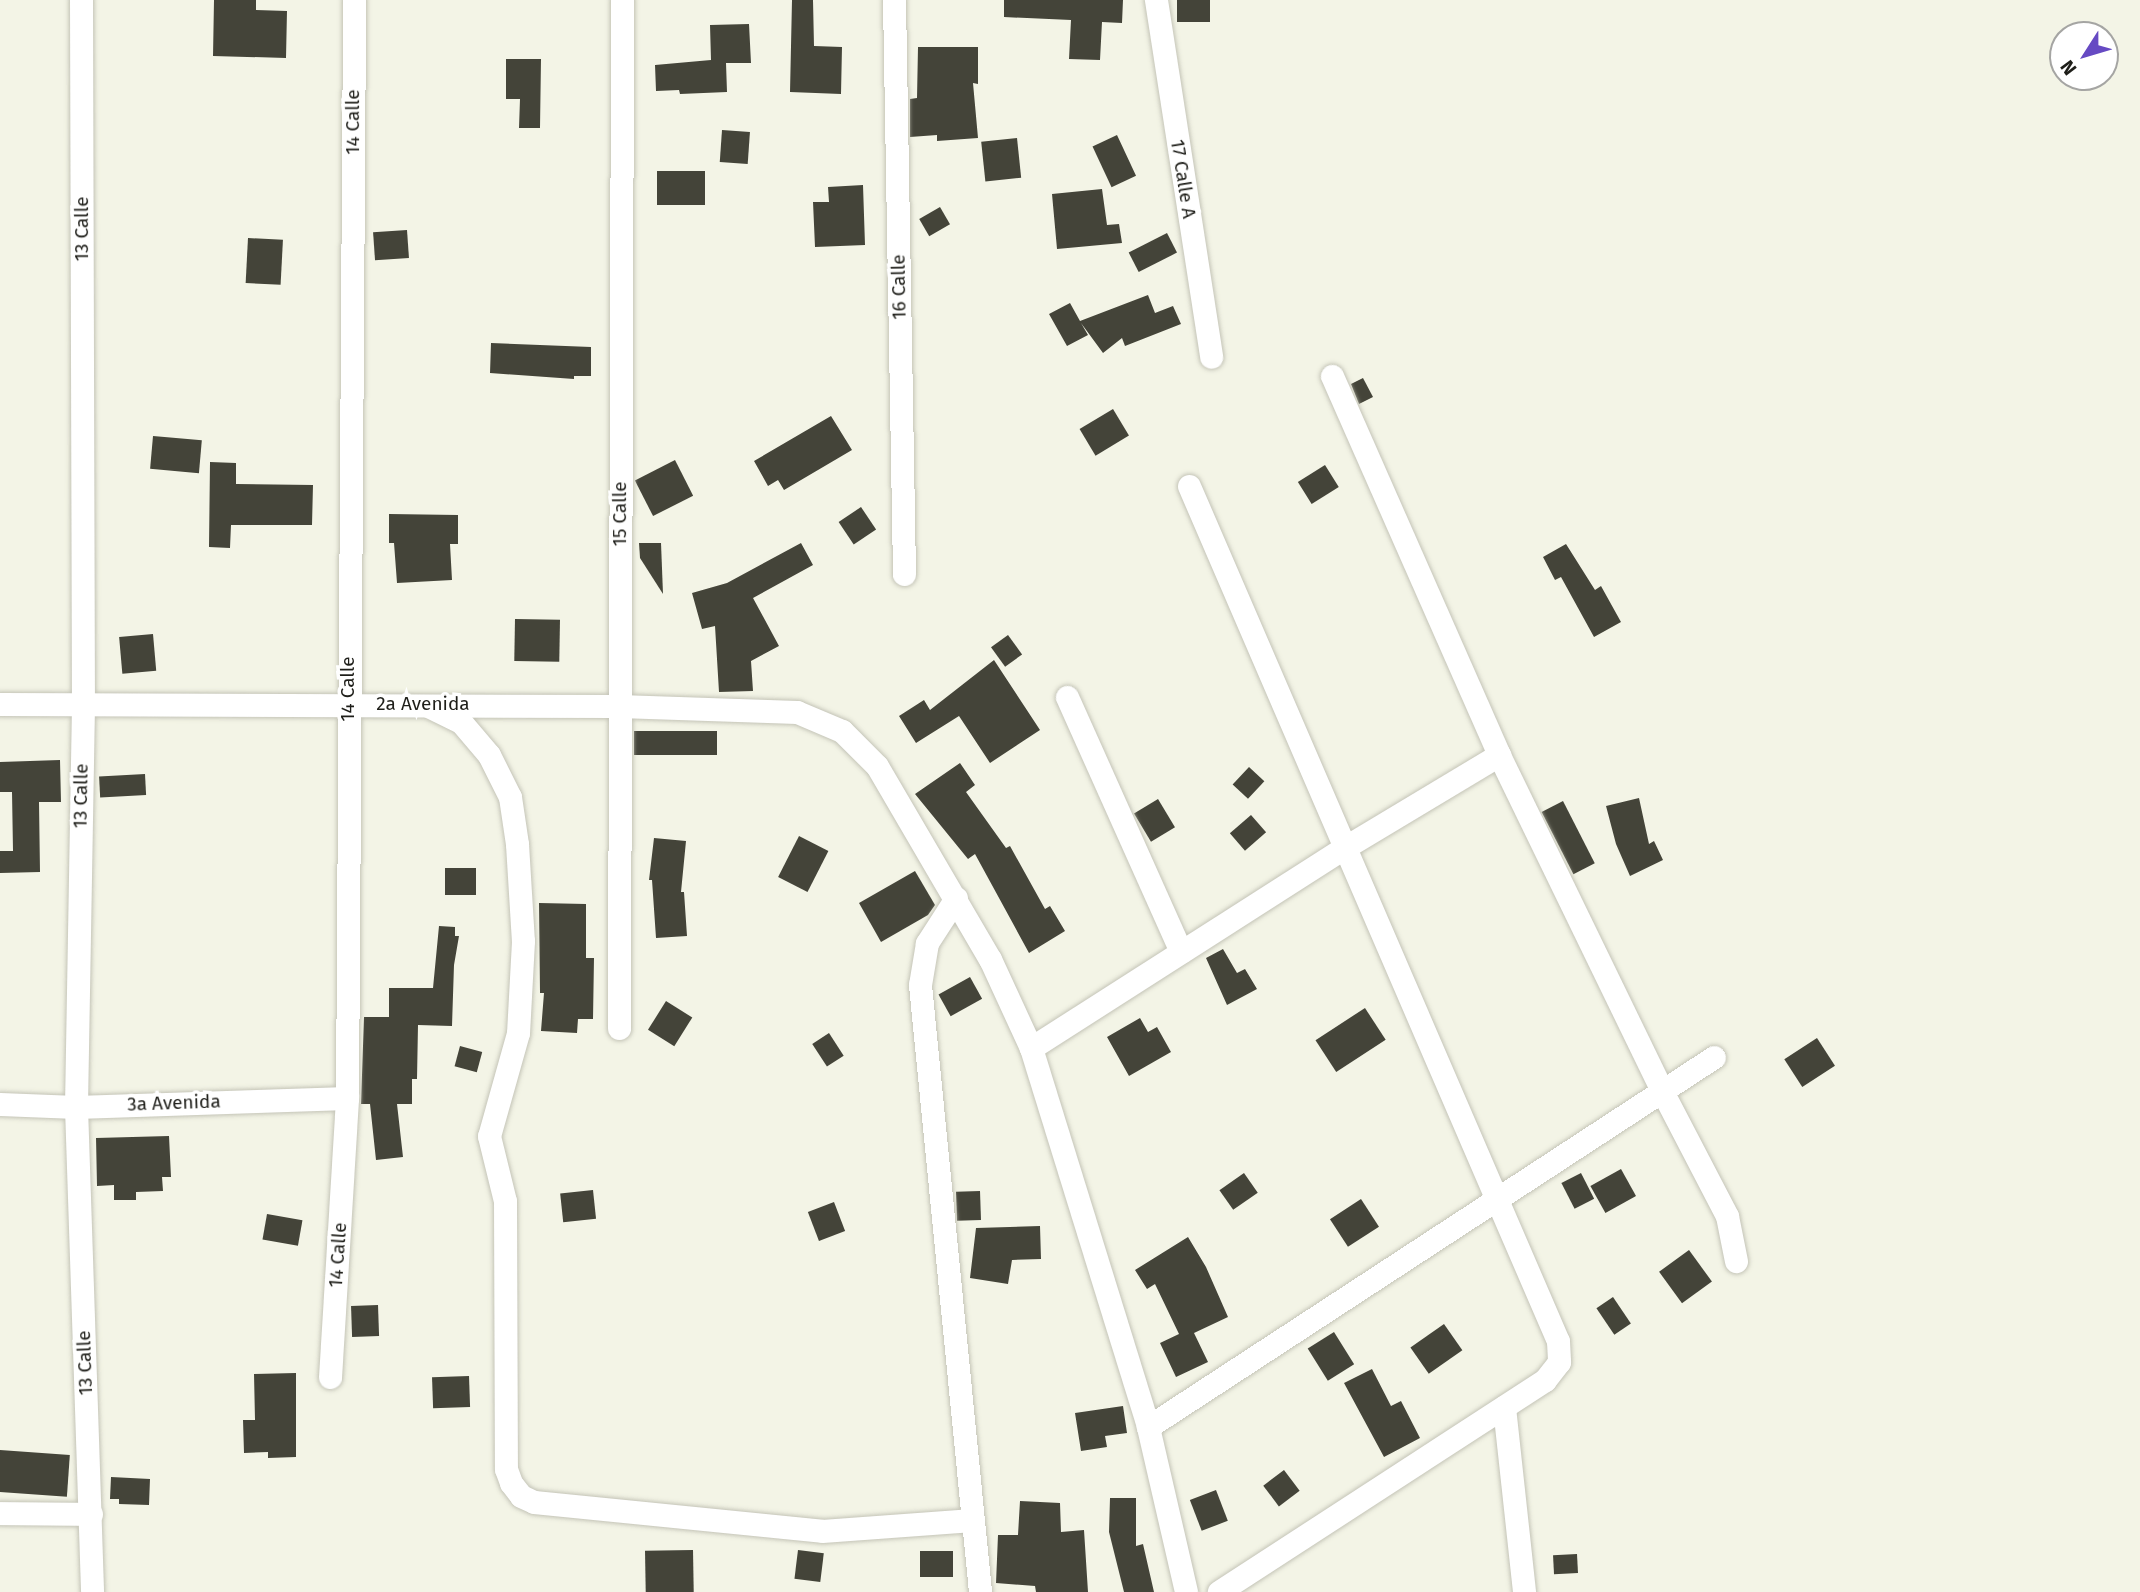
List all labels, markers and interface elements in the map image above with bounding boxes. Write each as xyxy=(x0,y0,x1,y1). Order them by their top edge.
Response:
north arrow xyxy=(2049,21,2119,91)
text: N xyxy=(2055,56,2081,80)
street label: 14 Calle xyxy=(342,89,364,155)
street label: 17 Calle A xyxy=(1166,138,1200,220)
street label: 13 Calle xyxy=(71,197,93,261)
street label: 16 Calle xyxy=(887,254,911,320)
street label: 15 Calle xyxy=(609,482,631,546)
street label: 14 Calle xyxy=(337,656,359,722)
street label: 2a Avenida xyxy=(376,693,470,715)
street label: 13 Calle xyxy=(69,763,93,829)
street label: 3a Avenida xyxy=(127,1090,221,1116)
street label: 14 Calle xyxy=(324,1222,352,1288)
street label: 13 Calle xyxy=(72,1330,98,1396)

